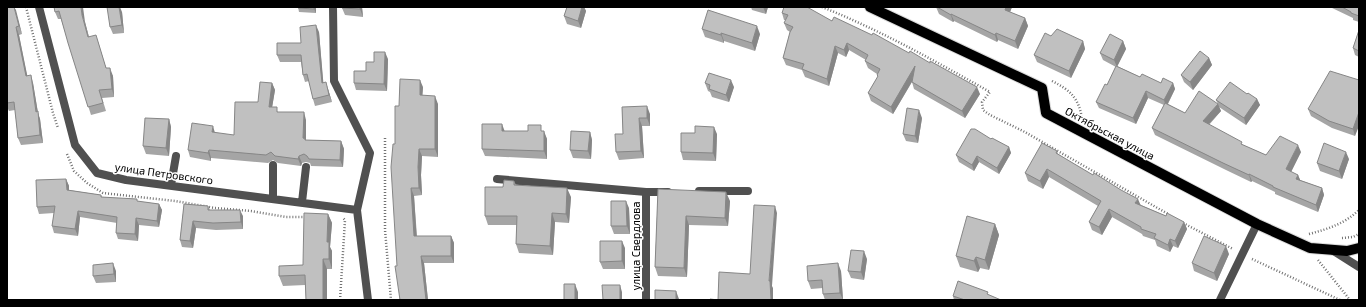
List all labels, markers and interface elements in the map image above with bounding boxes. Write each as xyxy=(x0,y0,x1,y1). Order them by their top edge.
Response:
street label: Октябрьская улица xyxy=(1063,104,1157,163)
street label: улица Петровского xyxy=(114,160,214,187)
street label: улица Свердлова xyxy=(629,202,643,290)

